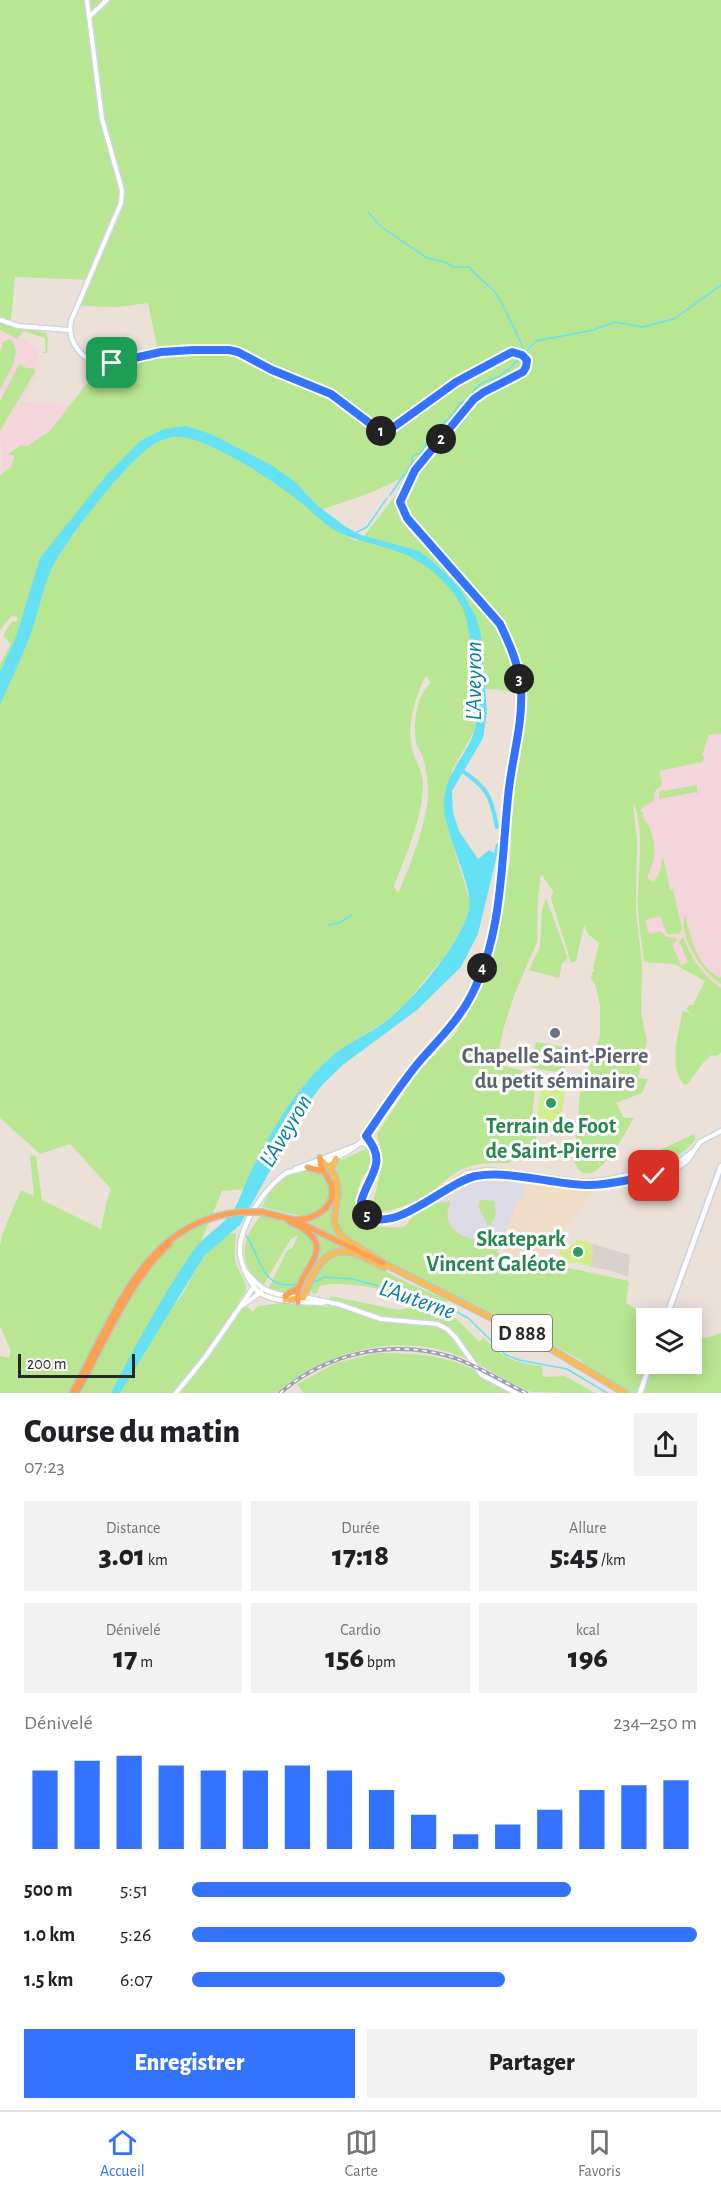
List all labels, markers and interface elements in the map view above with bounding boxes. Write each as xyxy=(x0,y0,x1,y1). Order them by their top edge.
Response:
pin xyxy=(86,337,137,388)
icon: arrive xyxy=(95,346,128,379)
pin: 1 xyxy=(366,416,396,446)
text: 1 xyxy=(378,423,384,439)
pin: 2 xyxy=(426,424,456,454)
text: 2 xyxy=(437,431,445,447)
water label: L'Aveyron xyxy=(462,641,486,721)
pin: 3 xyxy=(504,664,534,694)
text: 3 xyxy=(516,671,522,687)
pin: 4 xyxy=(467,953,497,983)
text: 4 xyxy=(478,960,486,976)
marker: Chapelle Saint-Pierre du petit séminaire xyxy=(548,1026,562,1040)
place label: Chapelle Saint-Pierre du petit séminaire xyxy=(462,1045,648,1092)
water label: L'Aveyron xyxy=(255,1091,317,1171)
marker: Terrain de Foot de Saint-Pierre xyxy=(544,1096,558,1110)
place label: Terrain de Foot de Saint-Pierre xyxy=(485,1115,617,1162)
pin xyxy=(628,1150,679,1201)
icon: check xyxy=(637,1159,670,1192)
pin: 5 xyxy=(352,1200,382,1230)
text: 5 xyxy=(364,1207,370,1223)
place label: Skatepark Vincent Galéote xyxy=(426,1228,566,1275)
marker: Skatepark Vincent Galéote xyxy=(571,1245,585,1259)
water label: L'Auterne xyxy=(376,1276,458,1324)
map controls xyxy=(636,1308,702,1374)
button: layers xyxy=(636,1308,702,1374)
road number: D 888 xyxy=(492,1315,552,1351)
scale bar xyxy=(18,1351,135,1378)
text: 200 m xyxy=(27,1356,67,1372)
button: share xyxy=(634,1413,697,1476)
text: Course du matin xyxy=(24,1416,240,1449)
text: 07:23 xyxy=(24,1457,65,1477)
text: Distance xyxy=(106,1520,160,1536)
text: Durée xyxy=(341,1520,380,1536)
text: Allure xyxy=(569,1520,607,1536)
text: 3.01 xyxy=(98,1541,145,1571)
text: 17:18 xyxy=(332,1541,389,1571)
text: 5:45 xyxy=(550,1541,598,1571)
text: km xyxy=(145,1552,168,1568)
text: /km xyxy=(598,1552,626,1568)
text: Dénivelé xyxy=(106,1622,161,1638)
text: Cardio xyxy=(340,1622,381,1638)
text: kcal xyxy=(576,1622,600,1638)
text: 17 xyxy=(113,1643,138,1673)
text: 156 xyxy=(325,1643,364,1673)
text: 196 xyxy=(568,1643,608,1673)
text: m xyxy=(138,1654,153,1670)
text: bpm xyxy=(364,1654,396,1670)
text: Dénivelé xyxy=(24,1713,93,1733)
text: 234–250 m xyxy=(613,1713,697,1733)
text: 500 m xyxy=(24,1880,73,1900)
text: 5:51 xyxy=(120,1880,148,1900)
text: 1.0 km xyxy=(24,1925,75,1945)
text: 5:26 xyxy=(120,1925,151,1945)
text: 1.5 km xyxy=(24,1970,73,1990)
text: 6:07 xyxy=(120,1970,153,1990)
button: Enregistrer xyxy=(24,2029,355,2098)
button: Partager xyxy=(367,2029,697,2098)
tab: Accueil xyxy=(100,2126,145,2181)
tab: Carte xyxy=(345,2126,378,2181)
tab: Favoris xyxy=(578,2126,621,2181)

